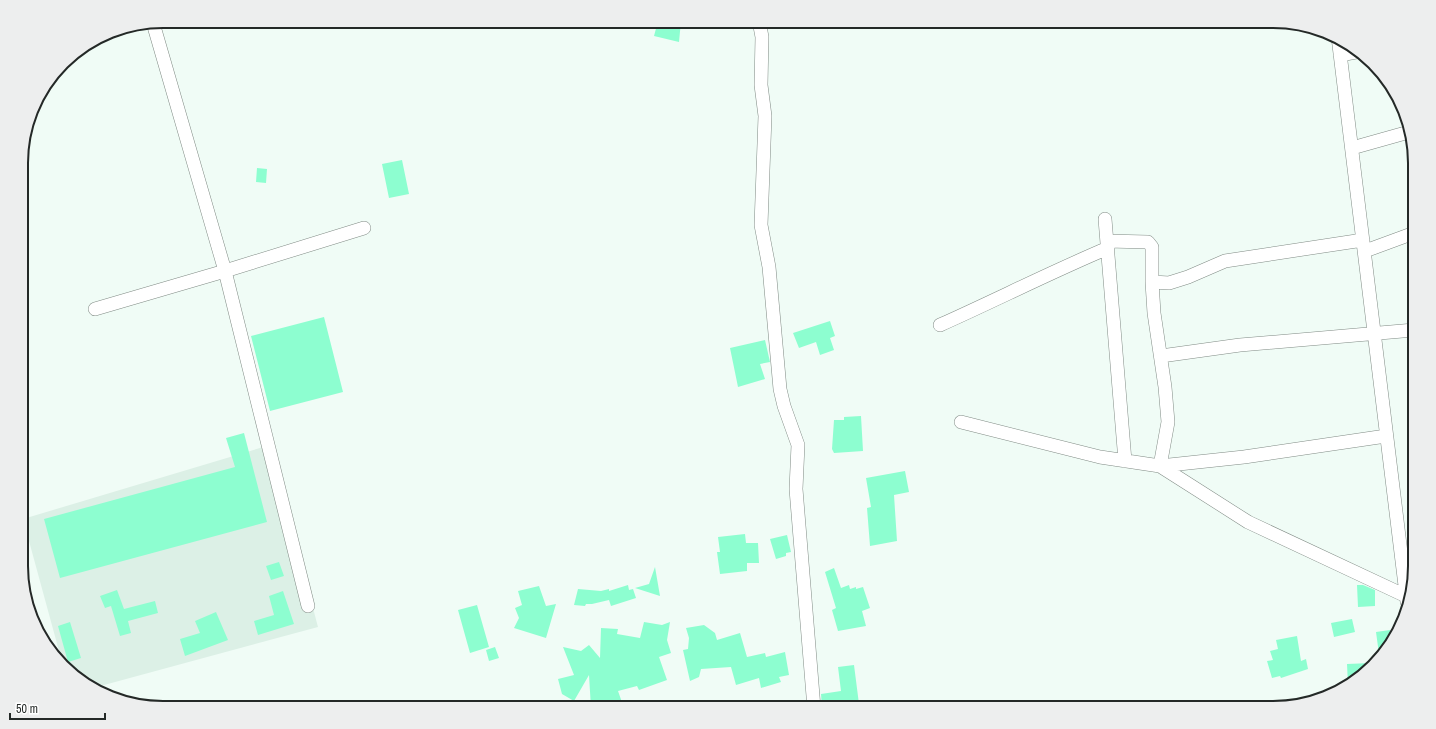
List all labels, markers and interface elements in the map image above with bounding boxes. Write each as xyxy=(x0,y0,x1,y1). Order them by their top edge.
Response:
scale bar xyxy=(10,695,105,721)
text: 50 m xyxy=(16,701,38,717)

